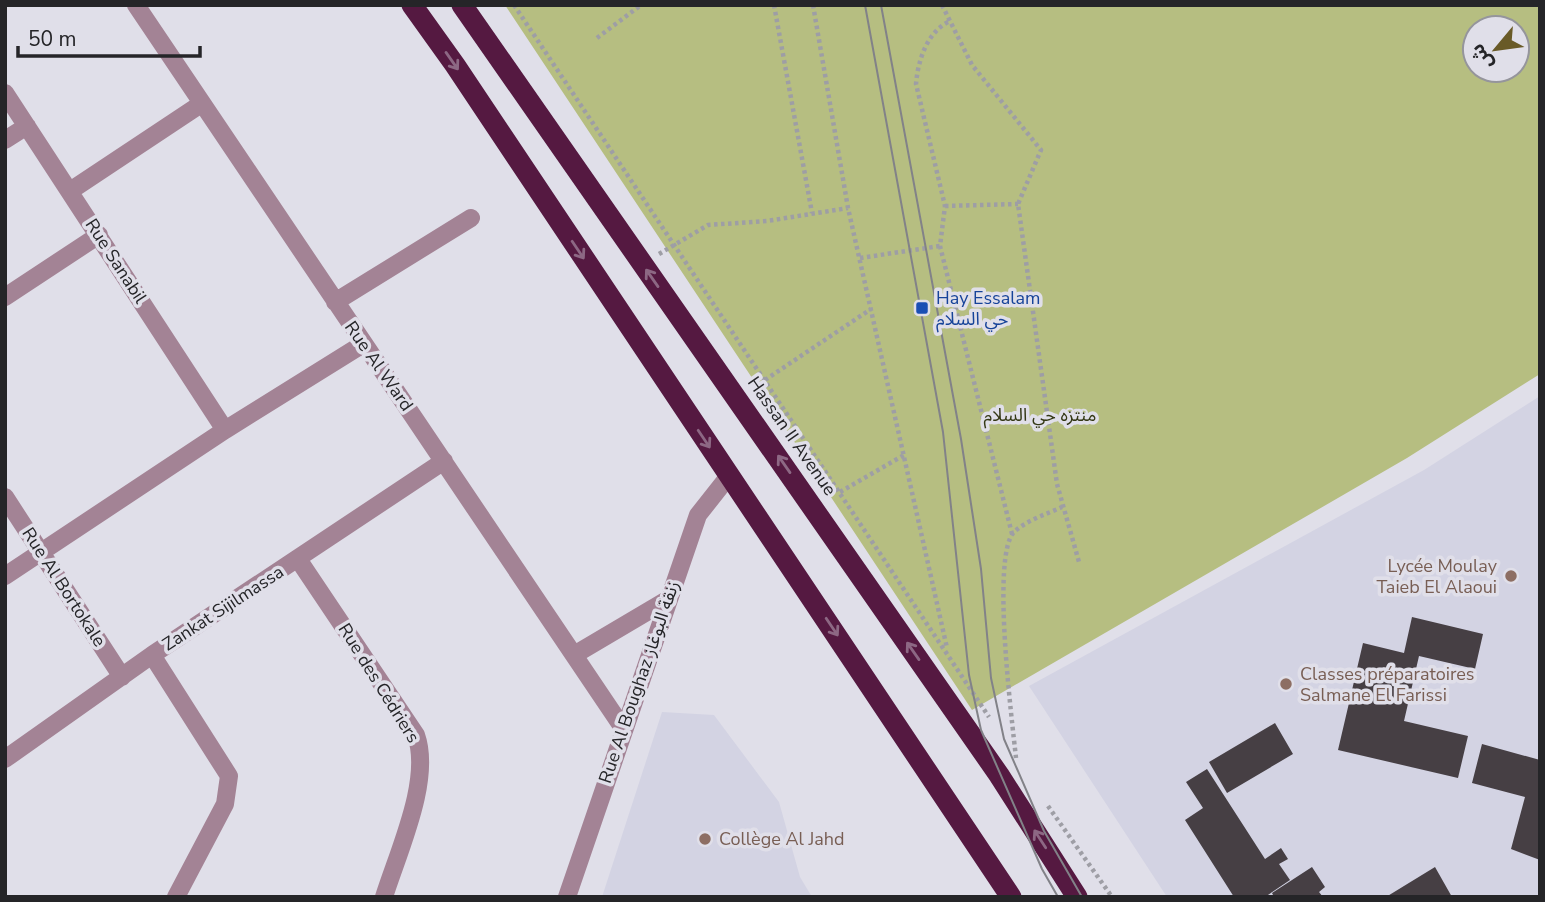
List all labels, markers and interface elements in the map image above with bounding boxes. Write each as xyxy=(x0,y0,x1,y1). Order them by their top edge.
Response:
scale bar xyxy=(18,14,200,58)
north arrow xyxy=(1461,14,1531,84)
text: 50 m xyxy=(28,25,77,53)
text: ش xyxy=(1464,39,1500,74)
one-way arrow xyxy=(445,51,459,70)
street label: Rue Sanabil xyxy=(80,214,153,309)
one-way arrow xyxy=(571,240,585,259)
one-way arrow xyxy=(645,269,660,288)
place label: Hay Essalam حي السلام xyxy=(936,286,1041,333)
marker: Hay Essalam حي السلام xyxy=(914,300,930,316)
street label: Rue Al Ward xyxy=(339,316,419,416)
street label: Hassan II Avenue xyxy=(742,372,842,500)
park label: منتزه حي السلام xyxy=(984,403,1096,429)
one-way arrow xyxy=(697,429,711,449)
one-way arrow xyxy=(777,455,791,474)
street label: Rue Al Bortokale xyxy=(16,523,112,651)
place label: Lycée Moulay Taieb El Alaoui xyxy=(1376,554,1498,599)
street label: Zankat Sijilmassa xyxy=(158,560,288,656)
marker: Lycée Moulay Taieb El Alaoui xyxy=(1503,568,1519,584)
street label: Rue Al Boughaz زنقة البوغاز xyxy=(593,578,685,786)
one-way arrow xyxy=(825,617,839,636)
street label: Rue des Cédriers xyxy=(333,619,425,747)
one-way arrow xyxy=(906,642,920,661)
place label: Classes préparatoires Salmane El Farissi xyxy=(1300,662,1474,707)
marker: Classes préparatoires Salmane El Farissi xyxy=(1278,676,1294,692)
place label: Collège Al Jahd xyxy=(719,827,845,851)
one-way arrow xyxy=(1033,830,1047,850)
marker: Collège Al Jahd xyxy=(697,831,713,847)

